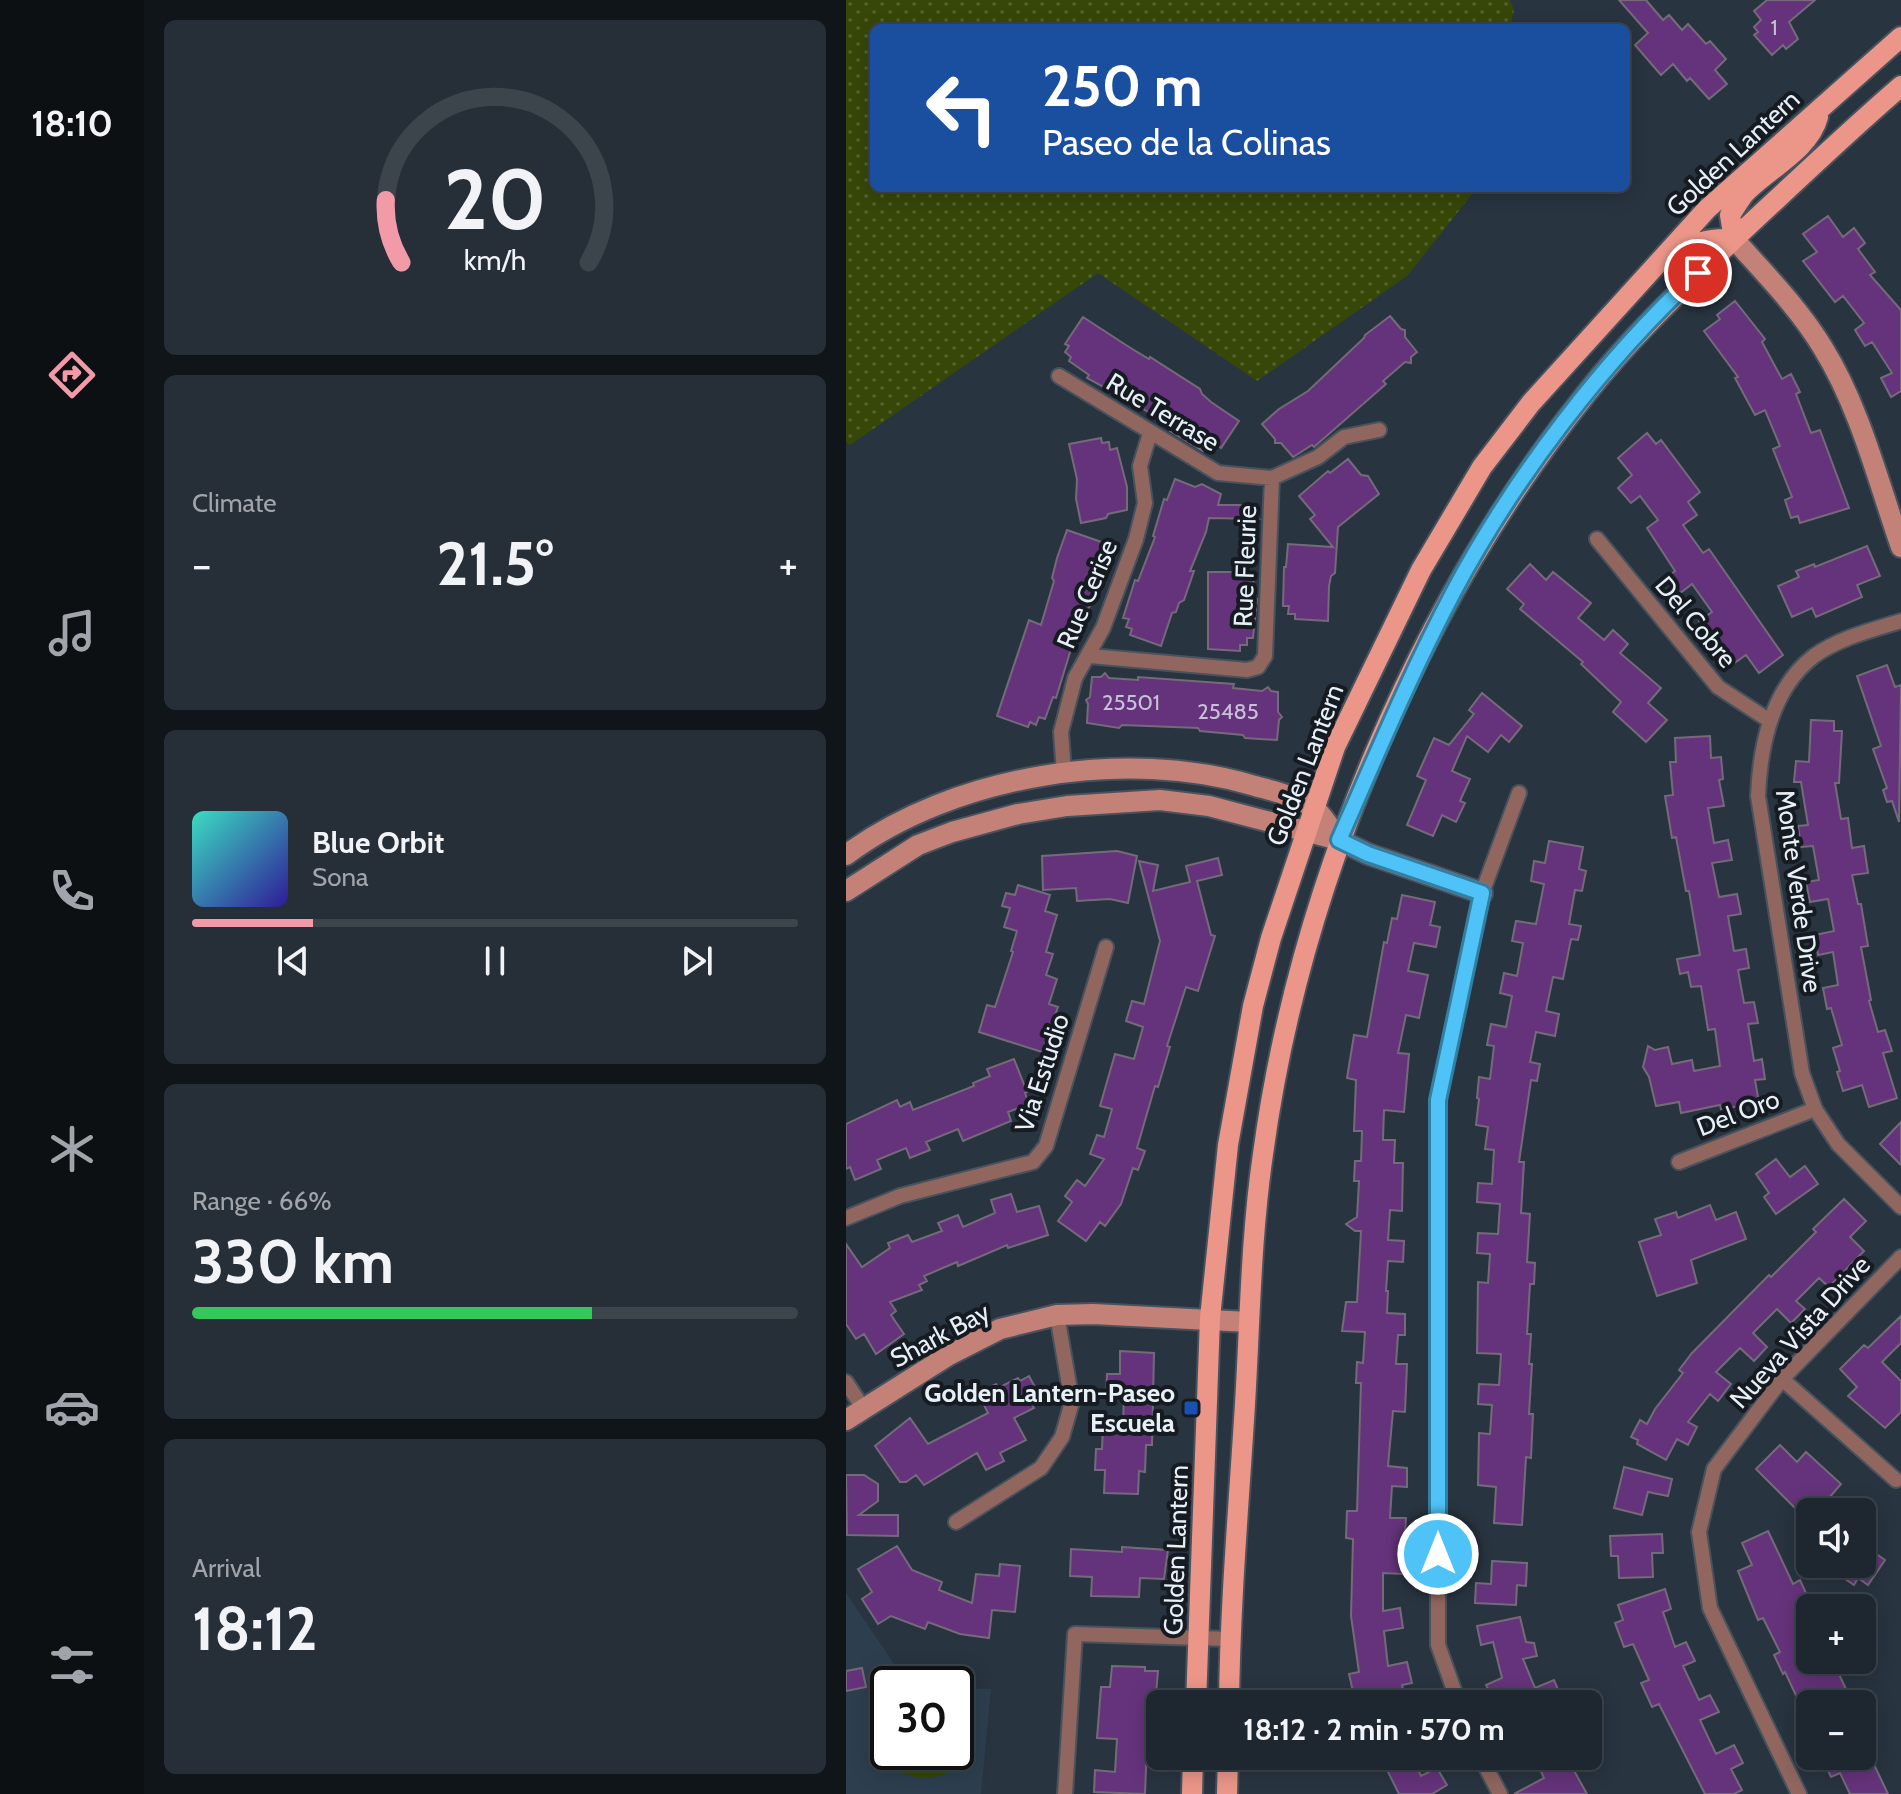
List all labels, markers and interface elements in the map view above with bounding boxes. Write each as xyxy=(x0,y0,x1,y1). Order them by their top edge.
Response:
house number: 1 xyxy=(1770,14,1778,41)
text: 250 m xyxy=(1042,52,1203,120)
icon: left xyxy=(910,56,1014,160)
street label: Golden Lantern xyxy=(1660,83,1806,223)
text: 18:10 xyxy=(31,101,113,145)
text: Paseo de la Colinas xyxy=(1042,120,1331,164)
text: 20 xyxy=(444,149,546,250)
pin xyxy=(1664,239,1732,307)
text: km/h xyxy=(464,243,526,278)
icon: arrive xyxy=(1676,251,1720,295)
icon: directions xyxy=(44,347,100,403)
street label: Rue Terrase xyxy=(1101,366,1225,458)
text: Climate xyxy=(192,487,277,519)
street label: Rue Fleurie xyxy=(1227,505,1263,627)
text: 21.5° xyxy=(437,527,553,600)
street label: Rue Cerise xyxy=(1050,535,1124,653)
text: − xyxy=(192,538,211,591)
text: + xyxy=(779,538,798,591)
street label: Del Cobre xyxy=(1649,570,1743,674)
icon: music xyxy=(44,605,100,661)
street label: Golden Lantern xyxy=(1260,680,1350,850)
house number: 25501 xyxy=(1102,689,1160,716)
house number: 25485 xyxy=(1197,698,1259,725)
street label: Monte Verde Drive xyxy=(1769,787,1829,995)
text: Blue Orbit xyxy=(312,824,444,861)
text: Sona xyxy=(312,861,369,893)
icon: phone xyxy=(44,863,100,919)
icon: previous xyxy=(271,939,315,983)
icon: pause xyxy=(473,939,517,983)
icon: next xyxy=(675,939,719,983)
street label: Via Estudio xyxy=(1008,1010,1076,1136)
street label: Del Oro xyxy=(1692,1083,1784,1143)
icon: climate xyxy=(44,1121,100,1177)
text: Range · 66% xyxy=(192,1185,332,1217)
text: 330 km xyxy=(192,1225,394,1298)
street label: Nueva Vista Drive xyxy=(1723,1249,1877,1415)
street label: Shark Bay xyxy=(885,1296,995,1374)
place label: Golden Lantern-Paseo Escuela xyxy=(924,1377,1175,1439)
icon: car xyxy=(44,1379,100,1435)
marker: Golden Lantern-Paseo Escuela xyxy=(1182,1399,1200,1417)
street label: Golden Lantern xyxy=(1157,1464,1195,1636)
map controls xyxy=(1796,1498,1876,1770)
button: sound xyxy=(1796,1498,1876,1578)
position arrow xyxy=(1396,1512,1480,1596)
text: Arrival xyxy=(192,1552,261,1584)
text: 18:12 xyxy=(192,1592,318,1665)
button: + xyxy=(1796,1594,1876,1674)
icon: filters xyxy=(44,1637,100,1693)
speed limit sign: 30 xyxy=(870,1666,974,1770)
button: − xyxy=(1796,1690,1876,1770)
text: 18:12 · 2 min · 570 m xyxy=(1243,1711,1505,1748)

